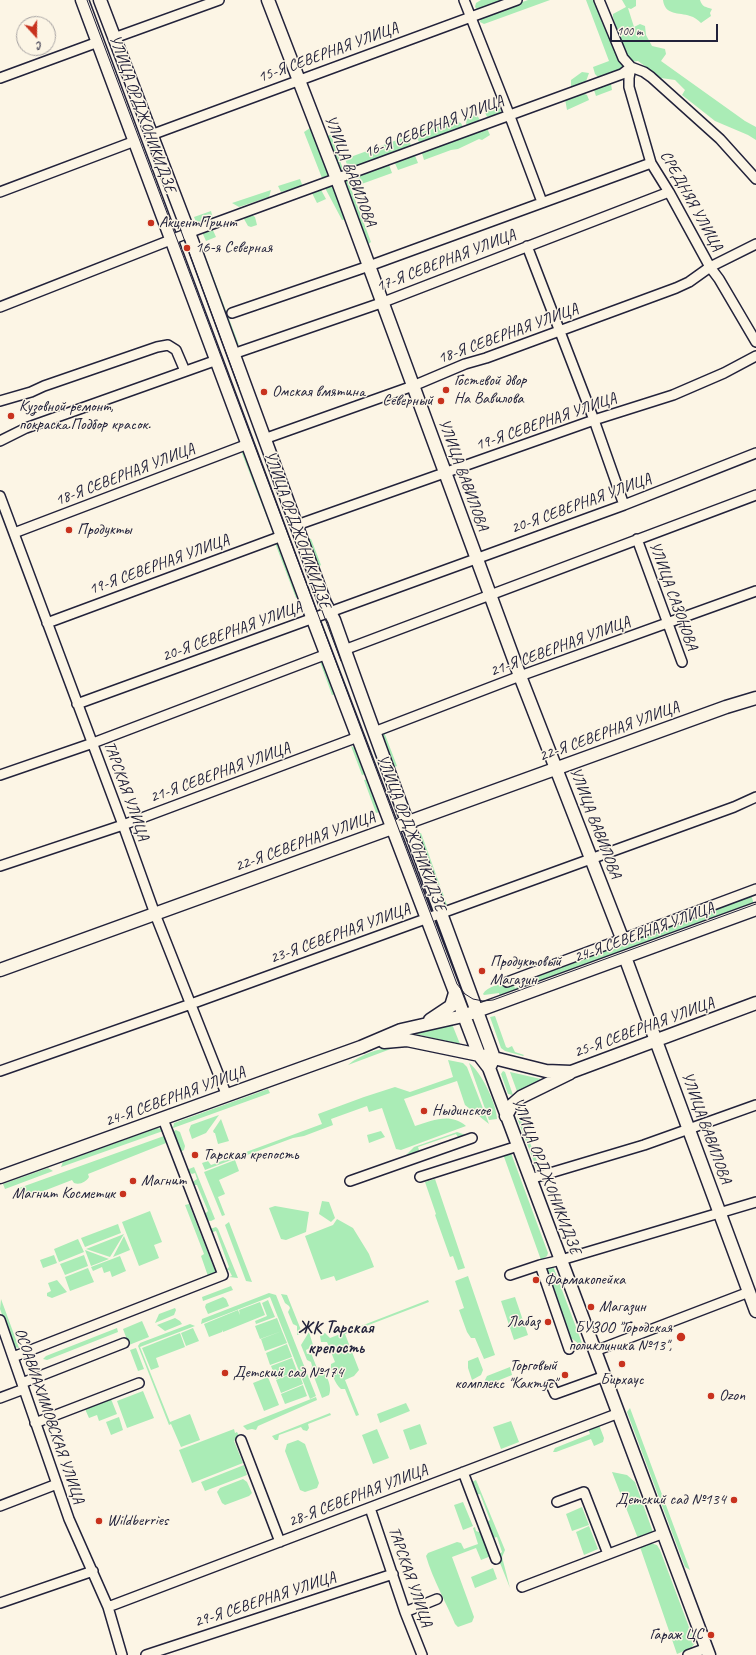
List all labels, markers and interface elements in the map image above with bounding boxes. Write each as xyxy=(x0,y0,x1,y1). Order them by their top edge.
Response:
north arrow xyxy=(16,16,56,56)
scale bar xyxy=(612,16,720,42)
street label: 15-Я СЕВЕРНАЯ УЛИЦА xyxy=(255,19,401,87)
text: 100 m xyxy=(617,23,643,39)
street label: УЛИЦА ОРДЖОНИКИДЗЕ xyxy=(105,33,179,195)
text: С xyxy=(35,39,45,54)
street label: 16-Я СЕВЕРНАЯ УЛИЦА xyxy=(361,92,507,162)
street label: УЛИЦА ВАВИЛОВА xyxy=(320,113,380,229)
street label: СРЕДНЯЯ УЛИЦА xyxy=(656,147,726,255)
place label: АкцентПринт xyxy=(159,213,236,233)
marker: АкцентПринт xyxy=(146,218,156,228)
street label: 17-Я СЕВЕРНАЯ УЛИЦА xyxy=(373,226,519,296)
place label: 16-я Северная xyxy=(195,238,272,258)
marker: 16-я Северная xyxy=(182,243,192,253)
street label: 18-Я СЕВЕРНАЯ УЛИЦА xyxy=(435,300,581,368)
place label: Гостевой двор На Вавилова xyxy=(454,371,526,409)
place label: Oмская вмятина xyxy=(272,382,365,402)
marker: Гостевой двор На Вавилова xyxy=(441,385,451,395)
marker: Oмская вмятина xyxy=(259,387,269,397)
street label: 19-Я СЕВЕРНАЯ УЛИЦА xyxy=(473,389,619,455)
place label: Северный xyxy=(382,391,433,411)
marker: Северный xyxy=(436,396,446,406)
place label: Кузовной ремонт, покраска.Подбор красок. xyxy=(19,397,151,435)
marker: Кузовной ремонт, покраска.Подбор красок. xyxy=(6,411,16,421)
street label: УЛИЦА ВАВИЛОВА xyxy=(434,417,492,533)
street label: 18-Я СЕВЕРНАЯ УЛИЦА xyxy=(52,440,198,510)
street label: УЛИЦА ОРДЖОНИКИДЗЕ xyxy=(260,449,334,611)
street label: 20-Я СЕВЕРНАЯ УЛИЦА xyxy=(508,470,654,538)
place label: Продукты xyxy=(77,520,131,540)
marker: Продукты xyxy=(64,525,74,535)
street label: 19-Я СЕВЕРНАЯ УЛИЦА xyxy=(86,531,232,599)
street label: УЛИЦА САЗОНОВА xyxy=(644,539,702,653)
street label: 20-Я СЕВЕРНАЯ УЛИЦА xyxy=(159,598,305,666)
street label: 21-Я СЕВЕРНАЯ УЛИЦА xyxy=(487,613,633,681)
street label: 22-Я СЕВЕРНАЯ УЛИЦА xyxy=(536,698,682,766)
street label: ТАРСКАЯ УЛИЦА xyxy=(99,739,153,843)
street label: 21-Я СЕВЕРНАЯ УЛИЦА xyxy=(147,739,293,807)
street label: УЛИЦА ОРДЖОНИКИДЗЕ xyxy=(372,752,450,914)
street label: УЛИЦА ВАВИЛОВА xyxy=(565,765,625,881)
street label: 22-Я СЕВЕРНАЯ УЛИЦА xyxy=(232,808,378,876)
street label: 24-Я СЕВЕРНАЯ УЛИЦА xyxy=(571,899,717,967)
street label: 23-Я СЕВЕРНАЯ УЛИЦА xyxy=(267,900,413,968)
place label: Продуктовый Магазин xyxy=(490,952,561,990)
marker: Продуктовый Магазин xyxy=(477,966,487,976)
street label: 25-Я СЕВЕРНАЯ УЛИЦА xyxy=(571,994,717,1062)
street label: 24-Я СЕВЕРНАЯ УЛИЦА xyxy=(102,1063,248,1131)
street label: УЛИЦА ВАВИЛОВА xyxy=(677,1070,735,1186)
street label: УЛИЦА ОРДЖОНИКИДЗЕ xyxy=(507,1095,585,1257)
place label: Ныдинское xyxy=(432,1101,490,1121)
marker: Ныдинское xyxy=(419,1106,429,1116)
place label: Тарская крепость xyxy=(203,1145,298,1165)
marker: Тарская крепость xyxy=(190,1150,200,1160)
place label: Магнит xyxy=(141,1171,186,1191)
marker: Магнит xyxy=(128,1176,138,1186)
place label: Магнит Косметик xyxy=(12,1184,115,1204)
marker: Магнит Косметик xyxy=(118,1189,128,1199)
place label: Фармакопейка xyxy=(544,1270,625,1290)
marker: Фармакопейка xyxy=(531,1275,541,1285)
place label: Магазин xyxy=(599,1297,646,1317)
marker: Магазин xyxy=(586,1302,596,1312)
place label: Лабаз xyxy=(507,1312,540,1332)
marker: Лабаз xyxy=(543,1317,553,1327)
place label: БУЗОО "Городская поликлиника №13", xyxy=(568,1318,672,1356)
district label: ЖК Тарская крепость xyxy=(298,1319,374,1359)
street label: ОСОАВИАХИМОВСКАЯ УЛИЦА xyxy=(10,1326,88,1506)
marker: БУЗОО "Городская поликлиника №13", xyxy=(675,1331,687,1343)
place label: Торговый комплекс "Кактус" xyxy=(455,1356,557,1394)
marker: Бирхаус xyxy=(617,1359,627,1369)
place label: Детский сад №174 xyxy=(233,1363,343,1383)
marker: Детский сад №174 xyxy=(220,1368,230,1378)
marker: Торговый комплекс "Кактус" xyxy=(560,1370,570,1380)
place label: Бирхаус xyxy=(600,1370,644,1390)
place label: Ozon xyxy=(719,1386,745,1406)
marker: Ozon xyxy=(706,1391,716,1401)
street label: 28-Я СЕВЕРНАЯ УЛИЦА xyxy=(285,1461,431,1531)
place label: Детский сад №134 xyxy=(616,1490,726,1510)
marker: Детский сад №134 xyxy=(729,1495,739,1505)
place label: Wildberries xyxy=(107,1511,168,1531)
marker: Wildberries xyxy=(94,1516,104,1526)
street label: ТАРСКАЯ УЛИЦА xyxy=(384,1525,436,1629)
street label: 29-Я СЕВЕРНАЯ УЛИЦА xyxy=(192,1568,338,1632)
place label: Гараж ЦС xyxy=(650,1625,703,1645)
marker: Гараж ЦС xyxy=(706,1630,716,1640)

